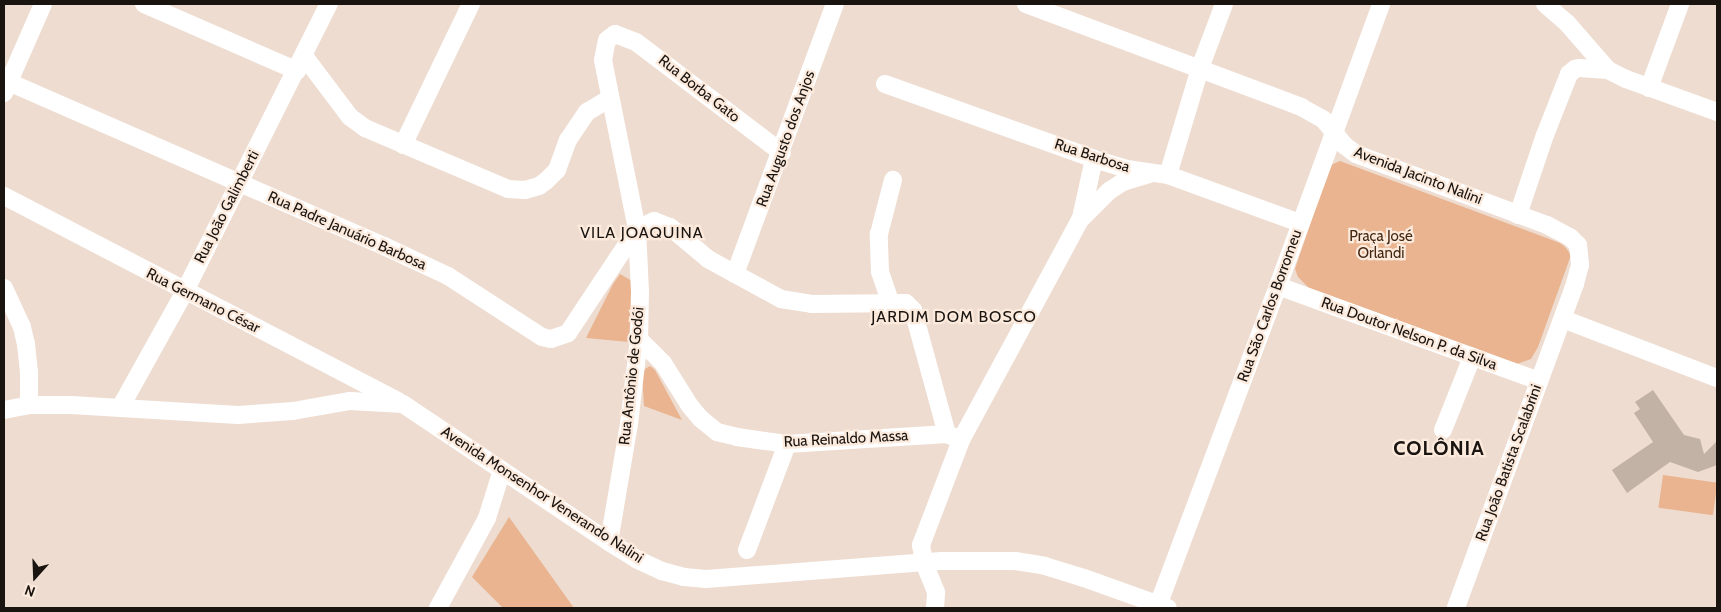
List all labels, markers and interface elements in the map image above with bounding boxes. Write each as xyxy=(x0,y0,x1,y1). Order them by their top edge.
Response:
street label: Rua Borba Gato xyxy=(655,52,743,126)
street label: Rua Augusto dos Anjos xyxy=(753,68,819,210)
street label: Rua Barbosa xyxy=(1052,135,1132,177)
street label: Avenida Jacinto Nalini xyxy=(1351,143,1485,209)
street label: Rua João Galimberti xyxy=(191,148,263,266)
street label: Rua Padre Januário Barbosa xyxy=(265,188,429,274)
district label: VILA JOAQUINA xyxy=(579,223,705,243)
street label: Rua São Carlos Borromeu xyxy=(1234,227,1306,385)
park label: Praça José Orlandi xyxy=(1349,227,1413,262)
street label: Rua Germano César xyxy=(143,265,263,337)
street label: Rua Doutor Nelson P. da Silva xyxy=(1319,294,1499,374)
street label: Rua Antônio de Godói xyxy=(616,306,648,446)
district label: JARDIM DOM BOSCO xyxy=(869,307,1039,327)
street label: Rua João Batista Scalabrini xyxy=(1472,382,1546,544)
street label: Avenida Monsenhor Venerando Nalini xyxy=(437,423,647,567)
street label: Rua Reinaldo Massa xyxy=(783,427,909,451)
district label: COLÔNIA xyxy=(1392,436,1486,460)
north arrow xyxy=(10,552,60,602)
text: N xyxy=(22,581,38,601)

